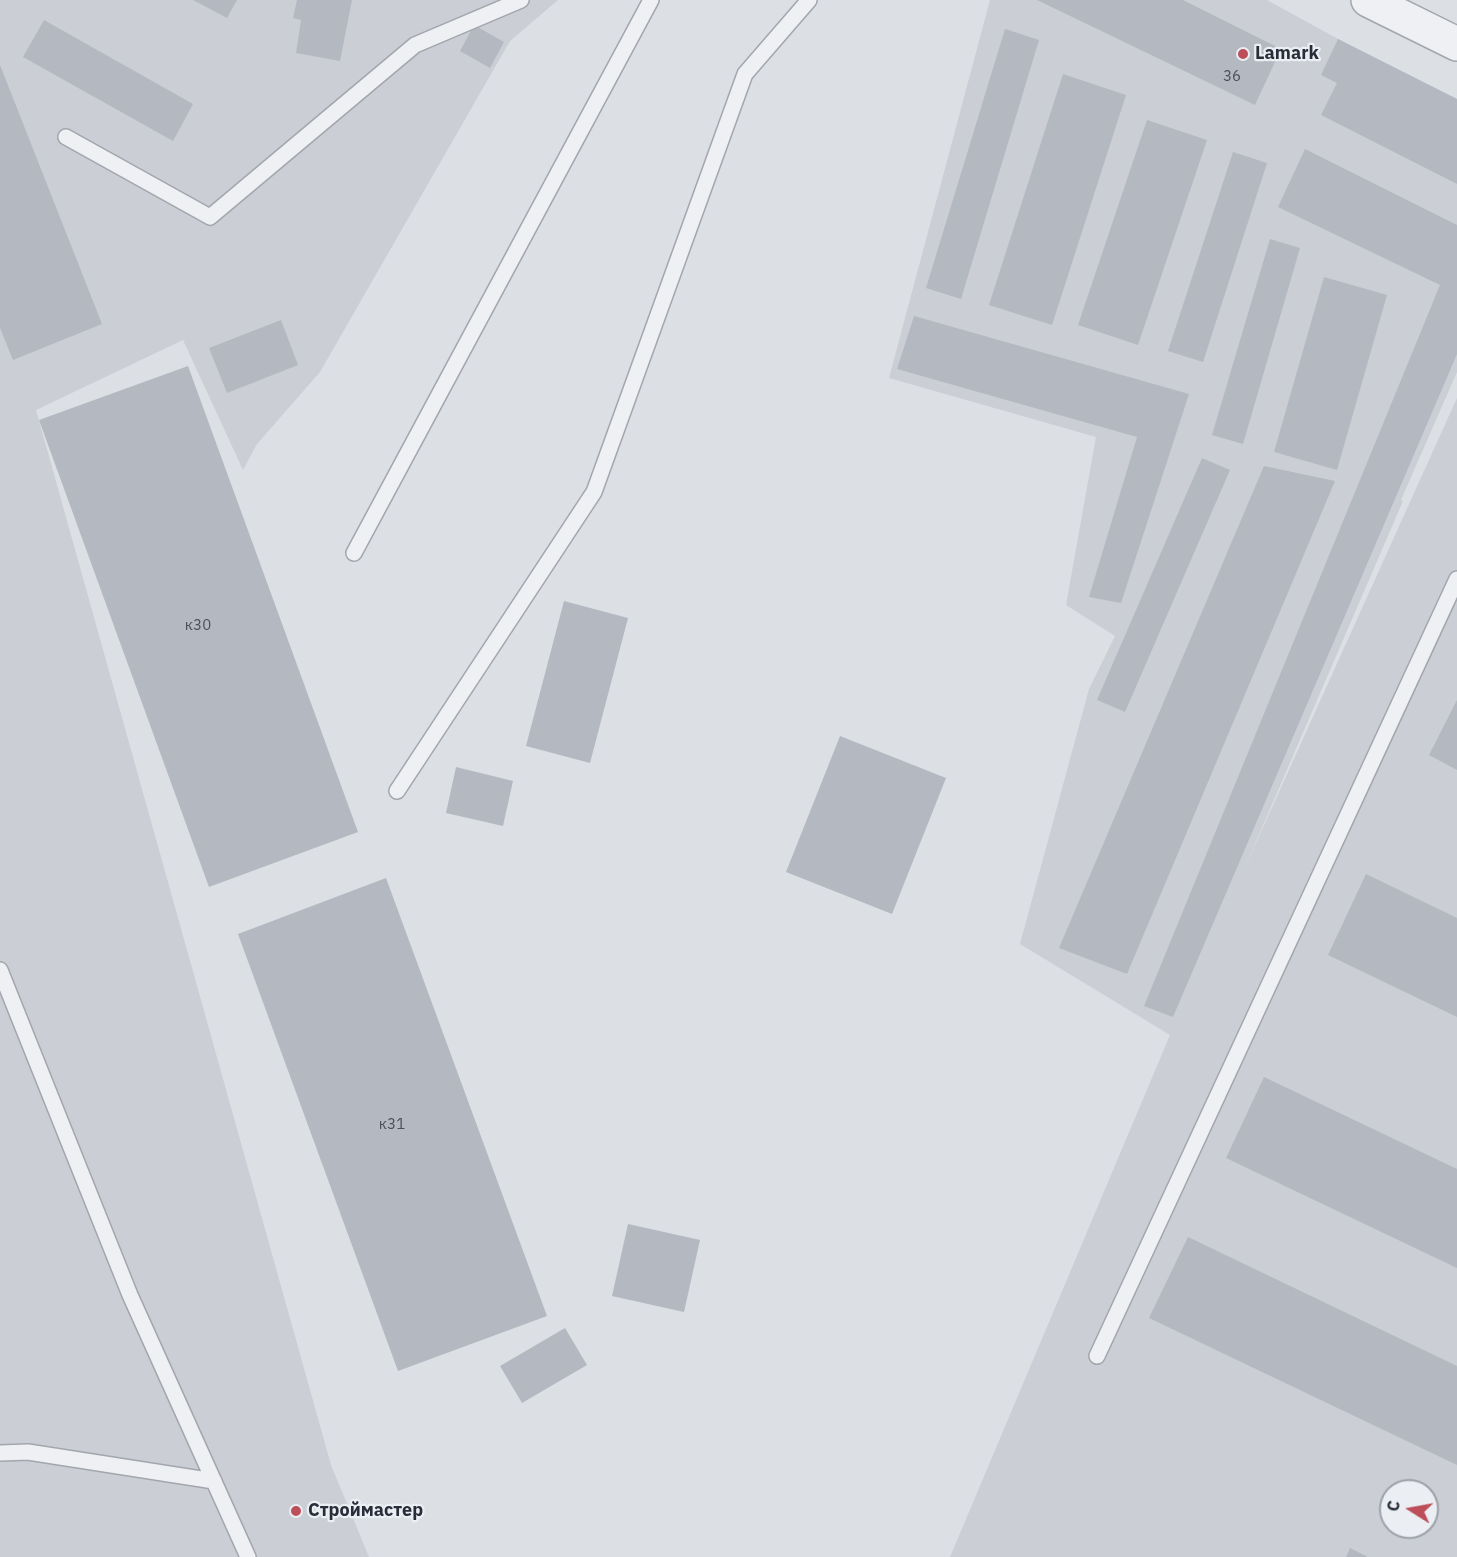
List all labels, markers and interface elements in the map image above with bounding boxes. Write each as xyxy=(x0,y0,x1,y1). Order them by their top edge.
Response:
place label: Lamark xyxy=(1255,43,1319,65)
marker: Lamark xyxy=(1236,47,1250,61)
house number: 36 xyxy=(1223,68,1241,86)
house number: к30 xyxy=(185,617,211,635)
house number: к31 xyxy=(379,1116,405,1134)
north arrow xyxy=(1379,1479,1439,1539)
text: С xyxy=(1382,1499,1404,1513)
place label: Строймастер xyxy=(308,1500,423,1522)
marker: Строймастер xyxy=(289,1504,303,1518)

